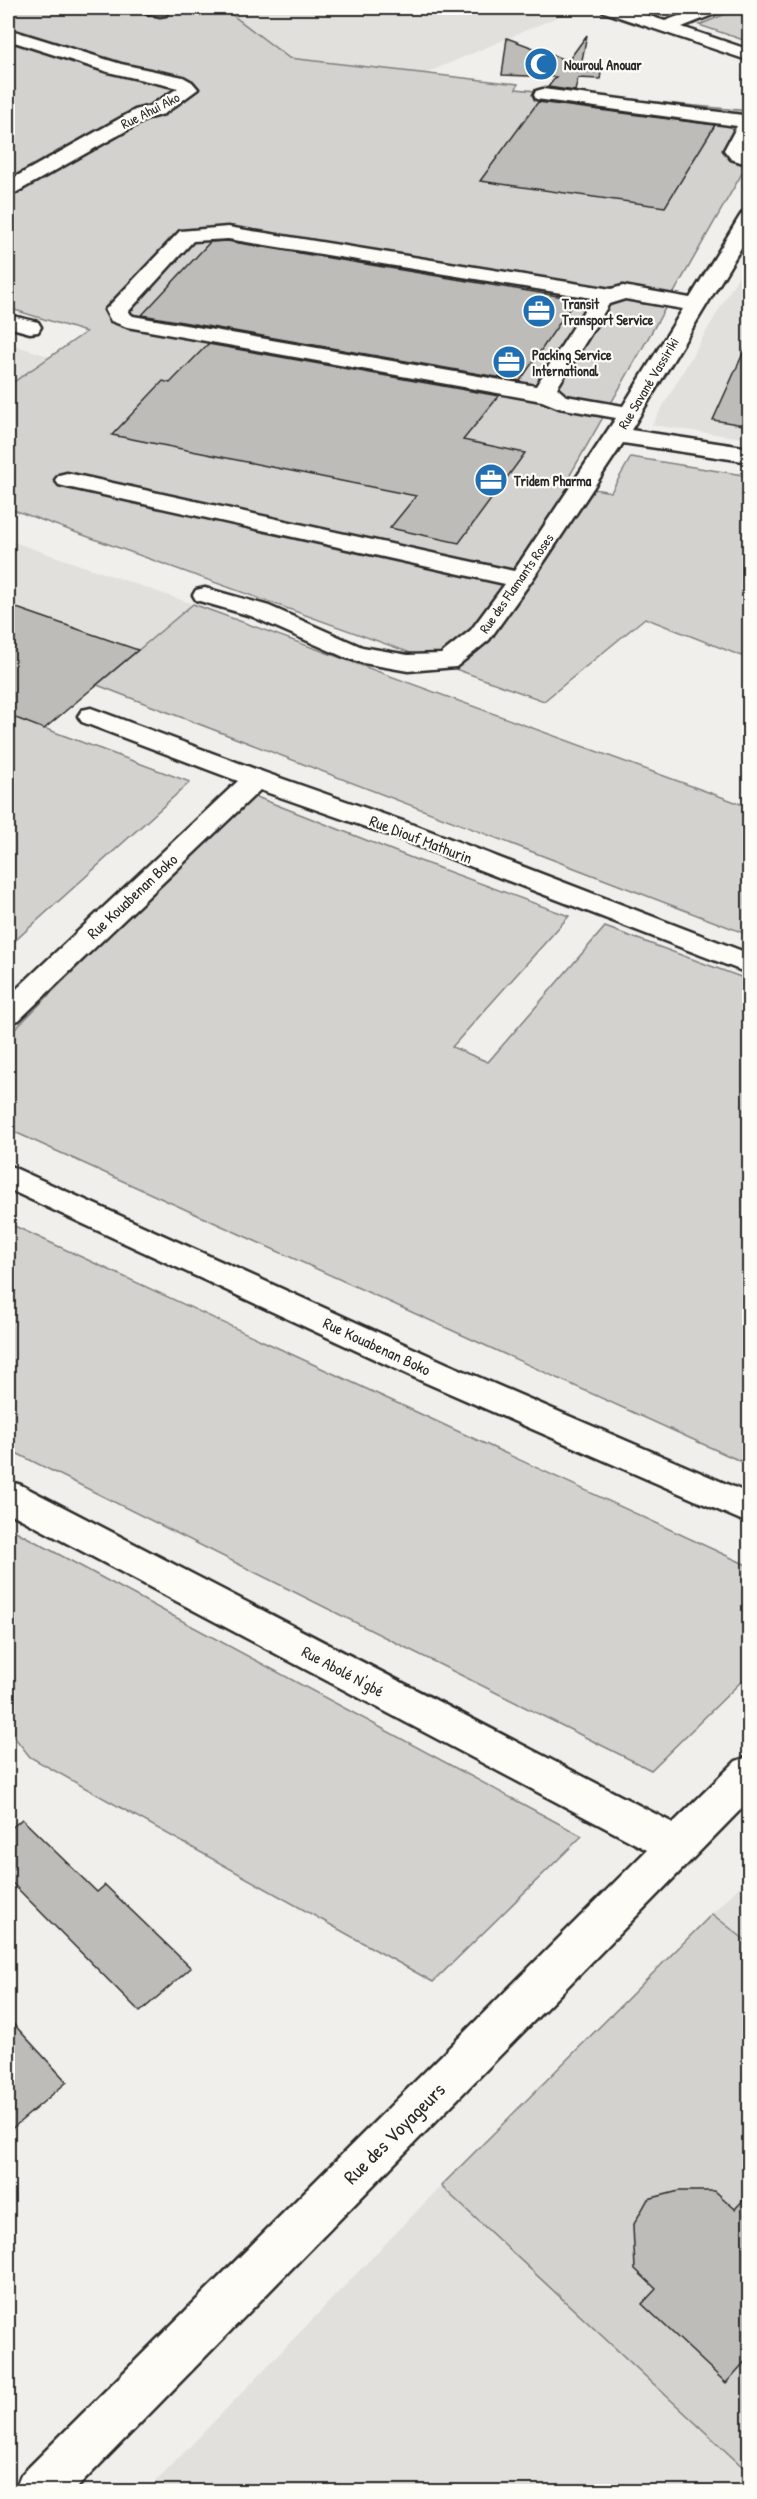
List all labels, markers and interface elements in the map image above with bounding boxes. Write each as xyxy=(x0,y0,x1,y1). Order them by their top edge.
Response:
mosque icon: Nouroul Anouar xyxy=(523,46,559,82)
place label: Nouroul Anouar xyxy=(564,55,642,74)
street label: Rue Ahui Ako xyxy=(117,87,183,133)
office icon: Transit Transport Service xyxy=(521,293,557,329)
place label: Transit Transport Service xyxy=(561,294,654,331)
street label: Rue Savané Vassiriki xyxy=(613,334,683,432)
office icon: Packing Service International xyxy=(491,344,527,380)
place label: Packing Service International xyxy=(532,345,612,380)
office icon: Tridem Pharma xyxy=(473,462,509,498)
place label: Tridem Pharma xyxy=(513,471,592,490)
street label: Rue des Flamants Roses xyxy=(474,529,558,637)
street label: Rue Diouf Mathurin xyxy=(366,809,476,869)
street label: Rue Kouabenan Boko xyxy=(82,848,182,944)
street label: Rue Kouabenan Boko xyxy=(320,1311,435,1381)
street label: Rue Abolé N'gbé xyxy=(298,1640,388,1702)
street label: Rue des Voyageurs xyxy=(337,2076,451,2190)

